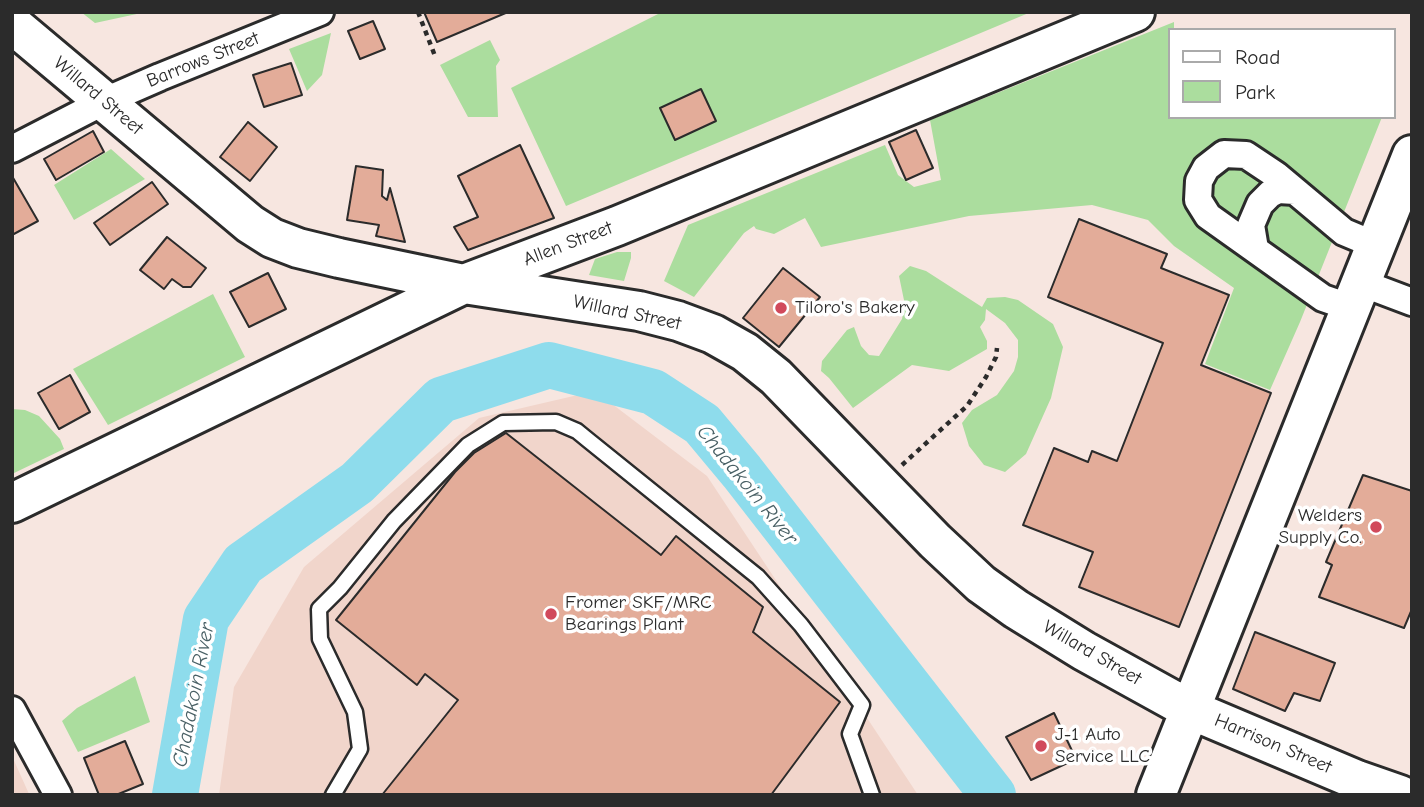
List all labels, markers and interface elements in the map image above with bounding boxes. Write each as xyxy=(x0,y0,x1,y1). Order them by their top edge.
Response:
street label: Barrows Street xyxy=(143,27,263,93)
legend xyxy=(1168,28,1396,119)
text: Road xyxy=(1235,45,1280,69)
street label: Willard Street xyxy=(49,52,147,140)
text: Park xyxy=(1235,80,1275,104)
street label: Allen Street xyxy=(520,217,616,271)
street label: Willard Street xyxy=(571,290,683,336)
place label: Tiloro's Bakery xyxy=(795,297,915,319)
marker: Tiloro's Bakery xyxy=(773,300,789,316)
water label: Chadakoin River xyxy=(691,420,803,550)
place label: Welders Supply Co. xyxy=(1278,505,1362,549)
marker: Welders Supply Co. xyxy=(1368,519,1384,535)
place label: Fromer SKF/MRC Bearings Plant xyxy=(565,592,712,636)
marker: Fromer SKF/MRC Bearings Plant xyxy=(543,606,559,622)
street label: Willard Street xyxy=(1039,616,1145,690)
water label: Chadakoin River xyxy=(168,621,220,769)
street label: Harrison Street xyxy=(1211,709,1335,779)
place label: J-1 Auto Service LLC xyxy=(1055,724,1150,768)
marker: J-1 Auto Service LLC xyxy=(1033,738,1049,754)

